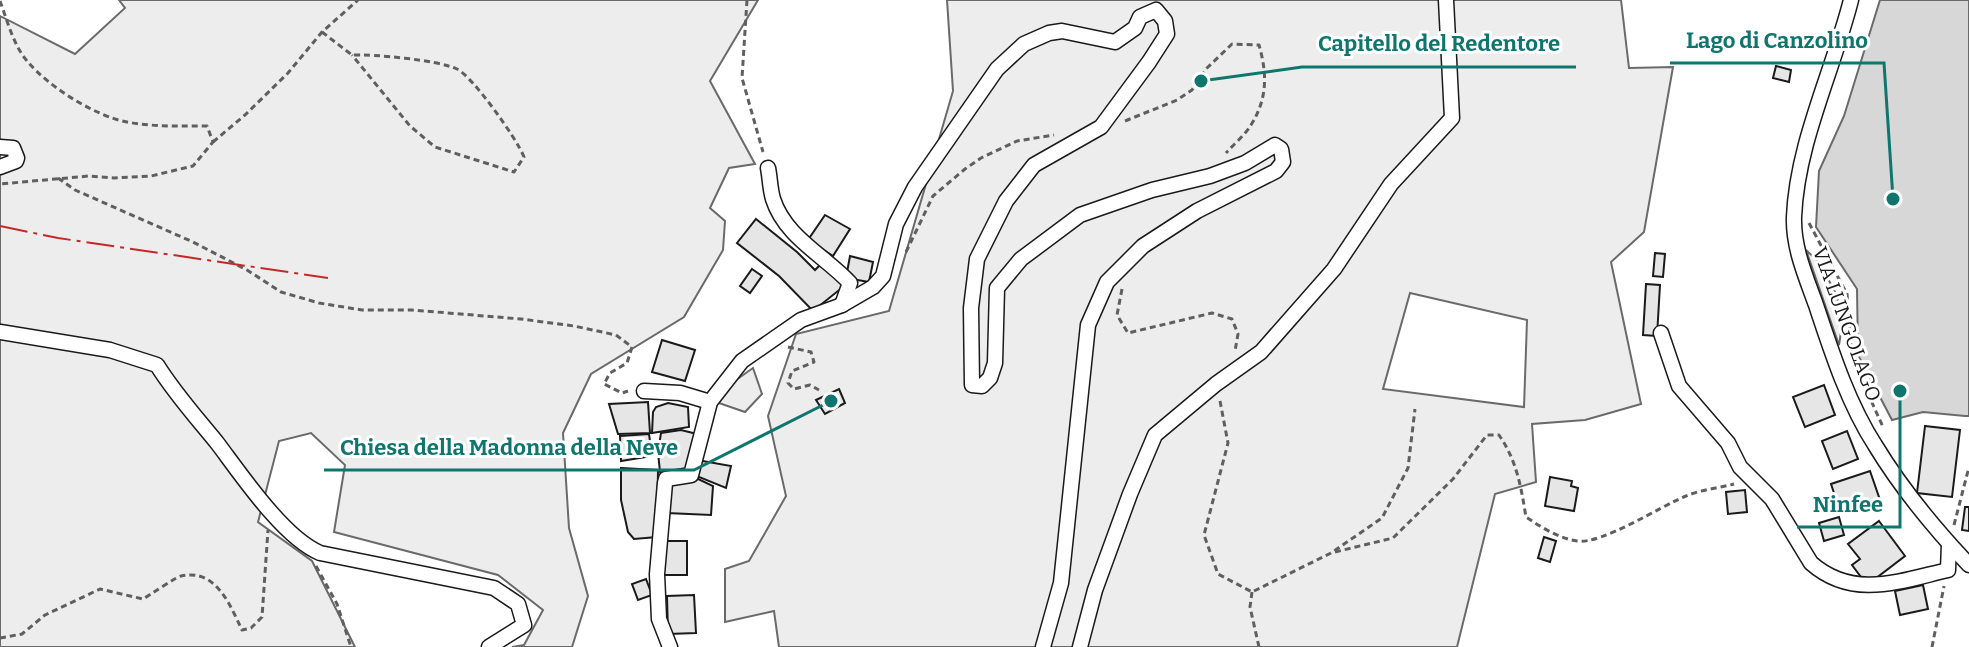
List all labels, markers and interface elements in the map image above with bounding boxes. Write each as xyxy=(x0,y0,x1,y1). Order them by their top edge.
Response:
callout: Lago di Canzolino xyxy=(1670,17,1884,63)
callout: Capitello del Redentore xyxy=(1302,21,1576,67)
text: Lago di Canzolino xyxy=(1686,27,1868,54)
text: Capitello del Redentore xyxy=(1318,30,1560,57)
street label: VIA LUNGOLAGO xyxy=(1808,244,1886,404)
callout: Chiesa della Madonna della Neve xyxy=(324,424,694,470)
text: Chiesa della Madonna della Neve xyxy=(340,434,678,461)
callout: Ninfee xyxy=(1797,481,1900,527)
text: Ninfee xyxy=(1813,491,1883,518)

